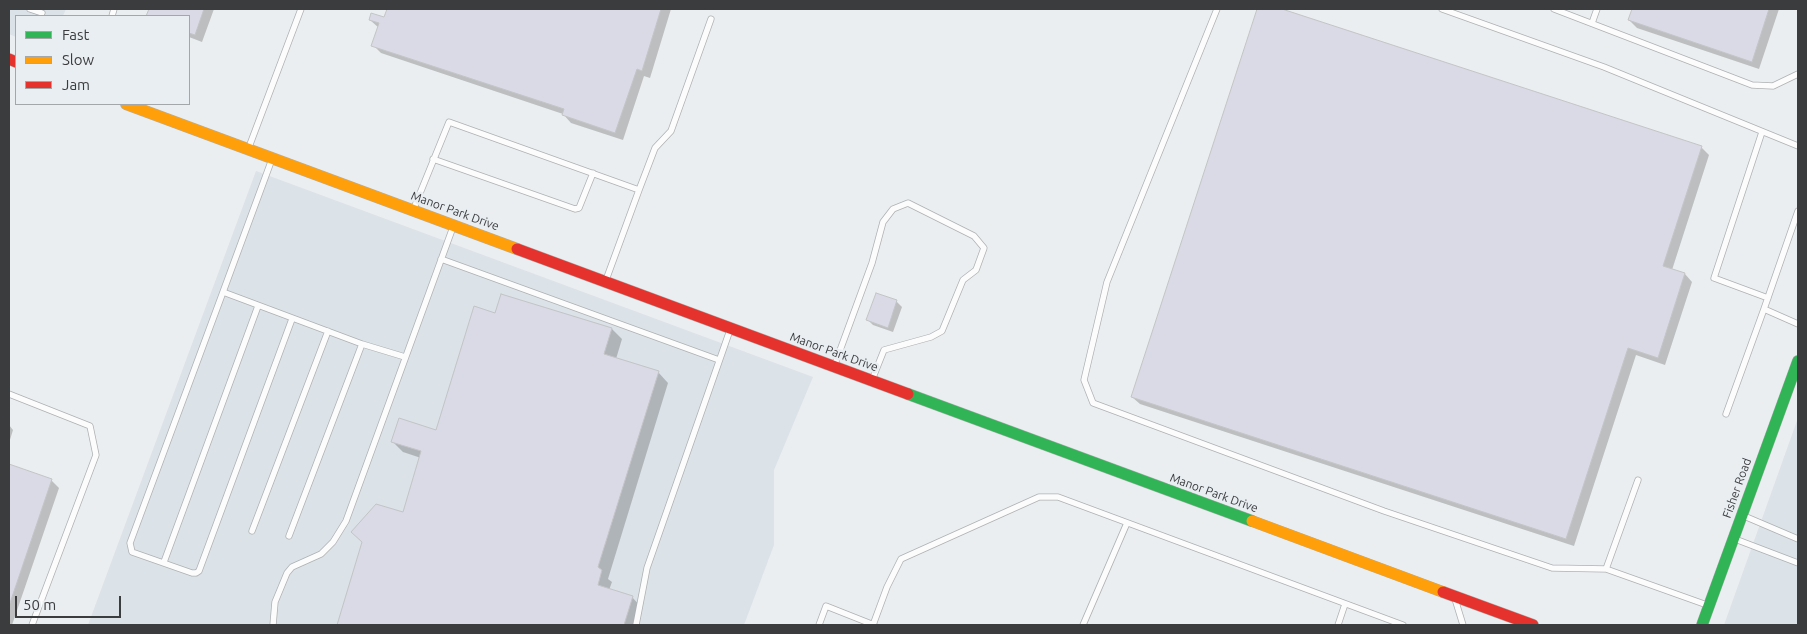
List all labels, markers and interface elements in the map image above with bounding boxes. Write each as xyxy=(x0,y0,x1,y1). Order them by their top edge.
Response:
legend xyxy=(15,15,190,105)
text: Fast xyxy=(62,26,89,43)
text: Slow xyxy=(62,51,94,68)
text: Jam xyxy=(62,76,90,93)
street label: Manor Park Drive xyxy=(409,188,501,234)
street label: Manor Park Drive xyxy=(788,329,880,375)
street label: Fisher Road xyxy=(1719,456,1755,520)
street label: Manor Park Drive xyxy=(1168,470,1260,516)
scale bar xyxy=(18,586,124,618)
text: 50 m xyxy=(23,596,56,613)

